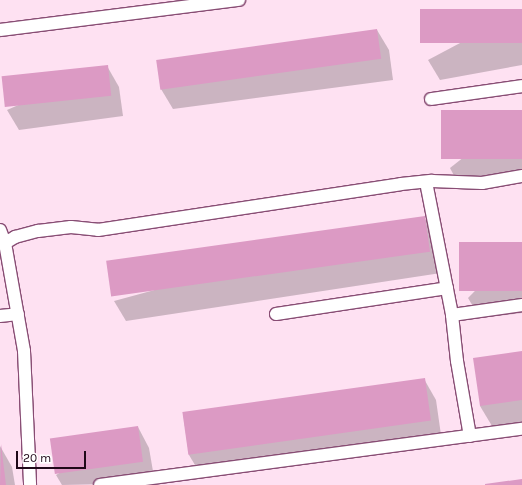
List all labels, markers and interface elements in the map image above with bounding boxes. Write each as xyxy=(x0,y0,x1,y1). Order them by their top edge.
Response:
scale bar xyxy=(18,443,88,469)
text: 20 m xyxy=(23,451,51,465)

